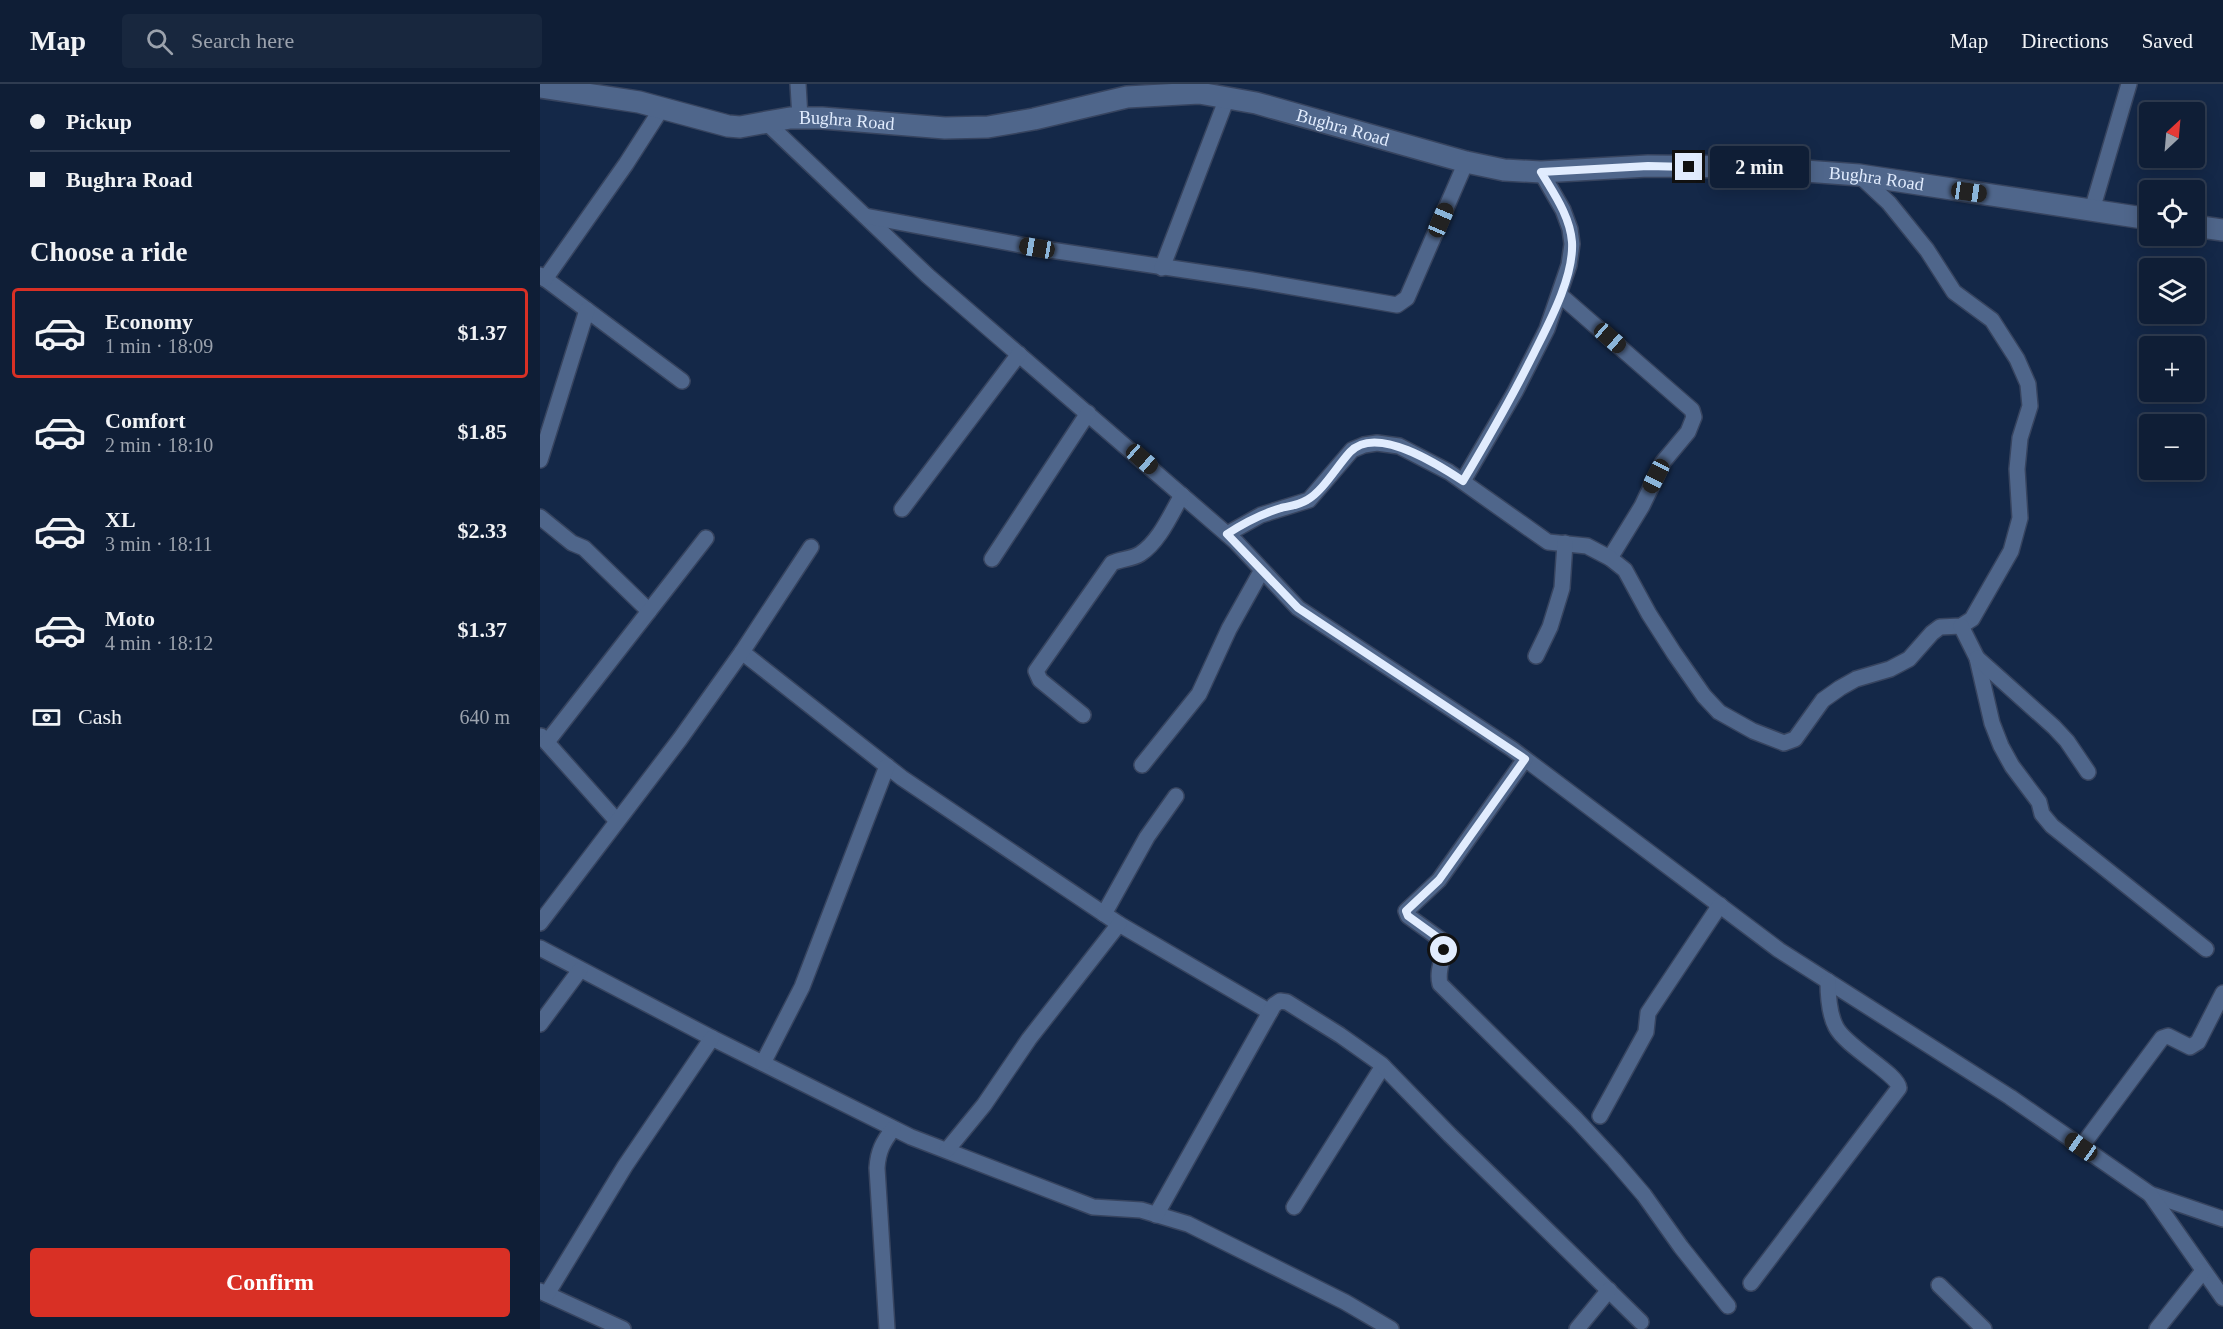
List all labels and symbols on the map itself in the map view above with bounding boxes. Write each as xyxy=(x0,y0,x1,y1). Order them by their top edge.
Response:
north arrow xyxy=(2139,102,2205,168)
street label: Bughra Road xyxy=(1294,105,1392,150)
street label: Bughra Road xyxy=(799,108,895,134)
callout: 2 min xyxy=(1710,146,1809,188)
route end xyxy=(1675,153,1702,180)
street label: Bughra Road xyxy=(1828,163,1925,195)
car xyxy=(1950,181,1988,203)
car xyxy=(1426,200,1456,240)
car xyxy=(1018,236,1056,260)
car xyxy=(1591,319,1629,357)
car xyxy=(1123,440,1161,478)
car xyxy=(1640,456,1672,496)
route start xyxy=(1430,936,1457,963)
car xyxy=(2061,1129,2101,1165)

